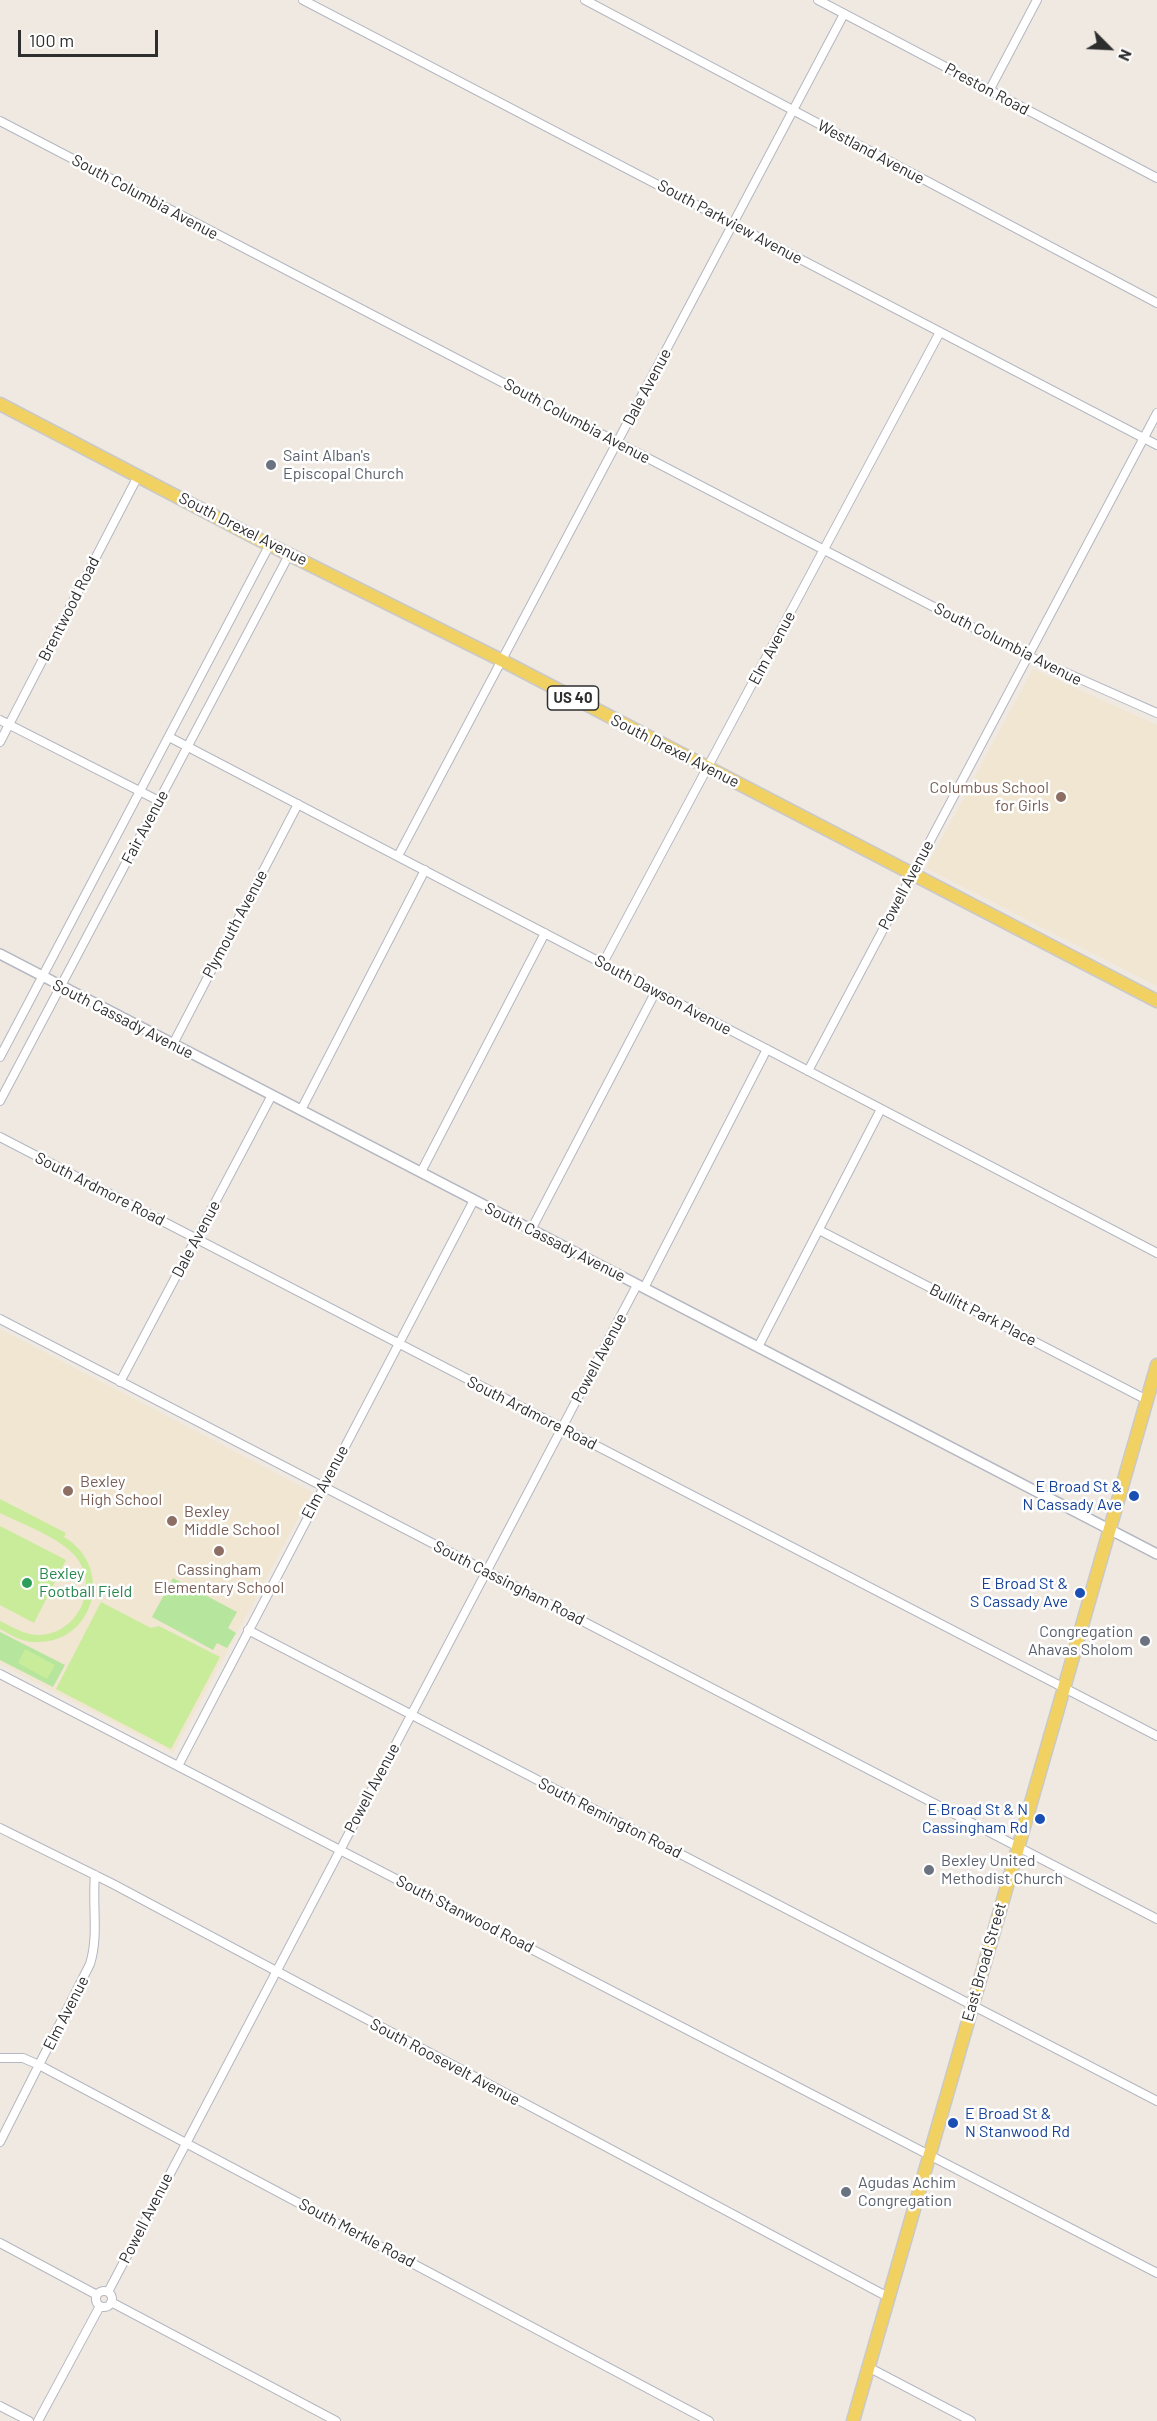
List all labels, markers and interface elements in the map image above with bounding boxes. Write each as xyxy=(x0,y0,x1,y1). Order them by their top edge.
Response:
scale bar xyxy=(21,18,160,56)
north arrow xyxy=(1079,18,1139,78)
text: 100 m xyxy=(29,29,74,51)
text: N xyxy=(1115,47,1137,64)
street label: Preston Road xyxy=(942,59,1032,119)
street label: Westland Avenue xyxy=(814,116,928,188)
street label: South Columbia Avenue xyxy=(68,150,222,244)
street label: South Parkview Avenue xyxy=(654,176,806,268)
street label: Dale Avenue xyxy=(619,345,675,429)
street label: South Columbia Avenue xyxy=(500,374,654,468)
place label: Saint Alban's Episcopal Church xyxy=(283,446,404,484)
marker: Saint Alban's Episcopal Church xyxy=(264,458,278,472)
street label: South Drexel Avenue xyxy=(175,488,311,570)
street label: Brentwood Road xyxy=(34,554,104,664)
street label: South Columbia Avenue xyxy=(931,598,1085,690)
street label: Elm Avenue xyxy=(745,608,799,688)
road number: US 40 xyxy=(548,686,598,710)
street label: South Drexel Avenue xyxy=(607,710,743,792)
place label: Columbus School for Girls xyxy=(930,778,1049,816)
street label: Fair Avenue xyxy=(118,787,172,867)
marker: Columbus School for Girls xyxy=(1054,790,1068,804)
street label: Powell Avenue xyxy=(874,837,938,933)
street label: Plymouth Avenue xyxy=(198,867,272,981)
street label: South Dawson Avenue xyxy=(591,951,735,1039)
street label: South Cassady Avenue xyxy=(49,975,197,1063)
street label: South Ardmore Road xyxy=(32,1148,168,1230)
street label: Dale Avenue xyxy=(168,1197,224,1281)
street label: South Cassady Avenue xyxy=(481,1198,629,1286)
street label: Bullitt Park Place xyxy=(926,1280,1040,1350)
street label: Powell Avenue xyxy=(567,1310,631,1406)
street label: South Ardmore Road xyxy=(464,1372,600,1454)
street label: Elm Avenue xyxy=(298,1442,352,1522)
place label: Bexley High School xyxy=(80,1472,162,1510)
place label: E Broad St & N Cassady Ave xyxy=(1022,1477,1122,1515)
marker: Bexley High School xyxy=(61,1484,75,1498)
marker: E Broad St & N Cassady Ave xyxy=(1127,1489,1141,1503)
place label: Bexley Middle School xyxy=(184,1502,280,1540)
marker: Bexley Middle School xyxy=(165,1514,179,1528)
street label: South Cassingham Road xyxy=(430,1537,588,1629)
marker: Cassingham Elementary School xyxy=(212,1544,226,1558)
place label: Cassingham Elementary School xyxy=(154,1560,284,1598)
place label: Bexley Football Field xyxy=(39,1564,132,1602)
place label: E Broad St & S Cassady Ave xyxy=(970,1574,1068,1612)
marker: Bexley Football Field xyxy=(20,1576,34,1590)
marker: E Broad St & S Cassady Ave xyxy=(1073,1586,1087,1600)
place label: Congregation Ahavas Sholom xyxy=(1028,1622,1133,1660)
marker: Congregation Ahavas Sholom xyxy=(1138,1634,1152,1648)
street label: Powell Avenue xyxy=(340,1740,404,1836)
street label: South Remington Road xyxy=(535,1773,685,1863)
place label: E Broad St & N Cassingham Rd xyxy=(922,1800,1028,1838)
marker: E Broad St & N Cassingham Rd xyxy=(1033,1812,1047,1826)
place label: Bexley United Methodist Church xyxy=(941,1851,1063,1889)
marker: Bexley United Methodist Church xyxy=(922,1863,936,1877)
street label: South Stanwood Road xyxy=(393,1871,537,1957)
street label: East Broad Street xyxy=(958,1900,1010,2024)
street label: Elm Avenue xyxy=(39,1973,93,2053)
street label: South Roosevelt Avenue xyxy=(367,2014,523,2110)
place label: E Broad St & N Stanwood Rd xyxy=(965,2104,1070,2142)
marker: E Broad St & N Stanwood Rd xyxy=(946,2116,960,2130)
street label: Powell Avenue xyxy=(115,2170,177,2266)
place label: Agudas Achim Congregation xyxy=(858,2173,956,2211)
marker: Agudas Achim Congregation xyxy=(839,2185,853,2199)
street label: South Merkle Road xyxy=(296,2194,418,2272)

